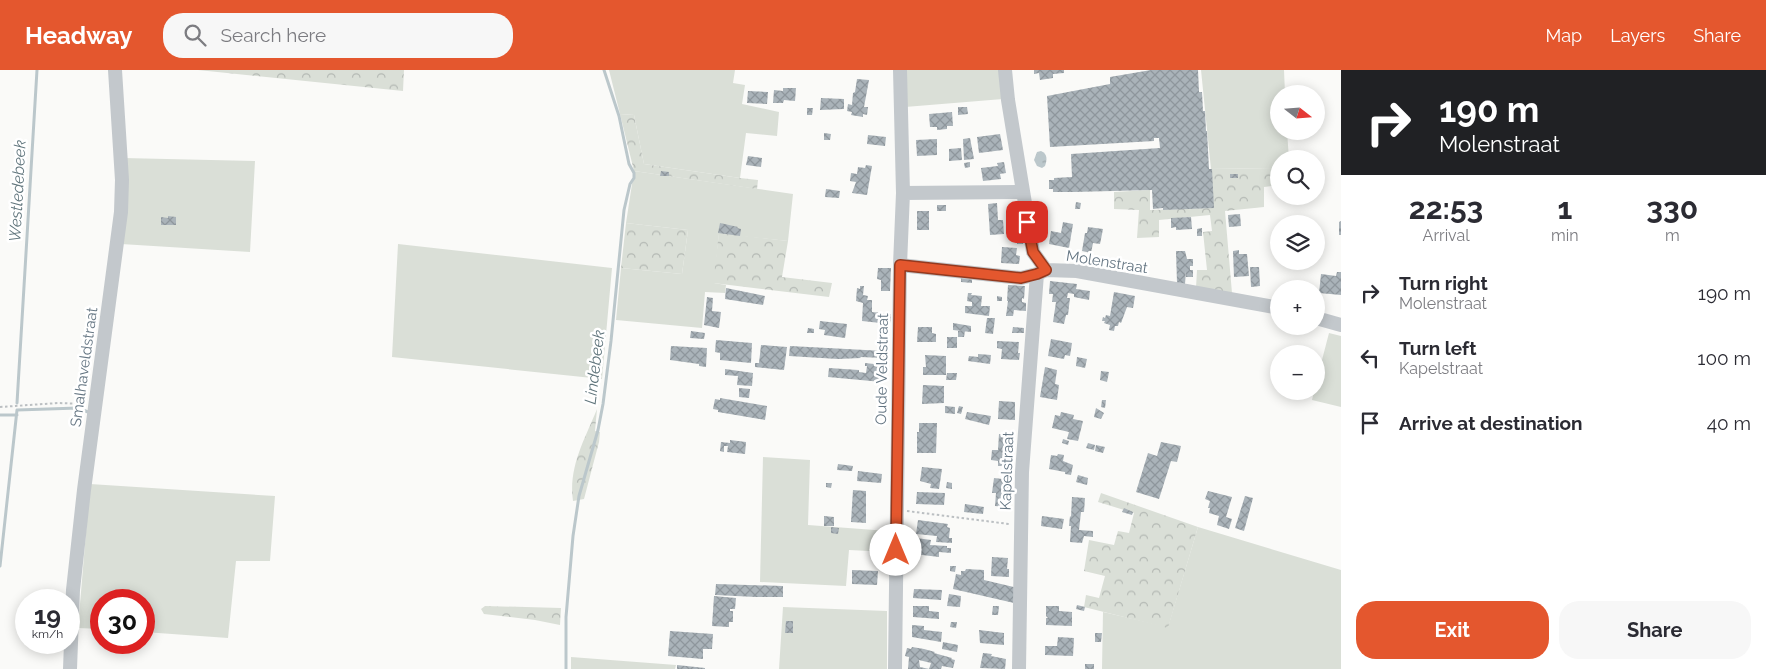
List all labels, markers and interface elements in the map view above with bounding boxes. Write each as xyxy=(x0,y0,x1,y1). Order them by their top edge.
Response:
search box xyxy=(163,13,513,58)
text: Headway xyxy=(25,21,133,50)
icon: search xyxy=(181,21,209,49)
text: Search here xyxy=(221,24,326,46)
text: Map xyxy=(1546,25,1582,46)
text: Layers xyxy=(1610,25,1665,46)
text: Share xyxy=(1693,25,1741,46)
north arrow xyxy=(1270,85,1325,140)
map controls xyxy=(1270,85,1325,400)
text: 190 m xyxy=(1439,89,1539,130)
icon: right xyxy=(1356,90,1421,155)
text: Molenstraat xyxy=(1439,131,1560,157)
water label: Westledebeek xyxy=(5,139,30,243)
button: search xyxy=(1270,150,1325,205)
text: 22:53 xyxy=(1409,191,1483,226)
text: 1 xyxy=(1557,191,1572,226)
text: 330 xyxy=(1646,191,1698,226)
pin xyxy=(1006,201,1048,243)
icon: arrive xyxy=(1013,208,1041,236)
button: layers xyxy=(1270,215,1325,270)
text: Arrival xyxy=(1423,226,1470,245)
text: min xyxy=(1551,226,1579,245)
text: m xyxy=(1665,226,1680,245)
street label: Molenstraat xyxy=(1065,247,1149,277)
text: Turn right xyxy=(1399,272,1488,294)
icon: right xyxy=(1356,279,1384,307)
button: + xyxy=(1270,280,1325,335)
text: 190 m xyxy=(1698,282,1751,304)
text: Molenstraat xyxy=(1399,294,1487,313)
street label: Smalhaveldstraat xyxy=(67,306,101,428)
street label: Oude Veldstraat xyxy=(872,313,892,425)
water label: Lindebeek xyxy=(581,328,609,405)
text: Turn left xyxy=(1399,337,1476,359)
icon: left xyxy=(1356,344,1384,372)
button: − xyxy=(1270,345,1325,400)
text: 100 m xyxy=(1697,347,1751,369)
text: Kapelstraat xyxy=(1399,359,1483,378)
icon: arrive xyxy=(1356,409,1384,437)
text: Arrive at destination xyxy=(1399,412,1583,434)
text: 40 m xyxy=(1707,412,1751,434)
street label: Kapelstraat xyxy=(997,431,1017,511)
position arrow xyxy=(869,523,921,575)
speed limit sign: 30 xyxy=(90,589,155,654)
text: 19 xyxy=(34,600,61,630)
button: Exit xyxy=(1356,601,1549,659)
button: Share xyxy=(1559,601,1751,659)
text: km/h xyxy=(32,627,63,641)

